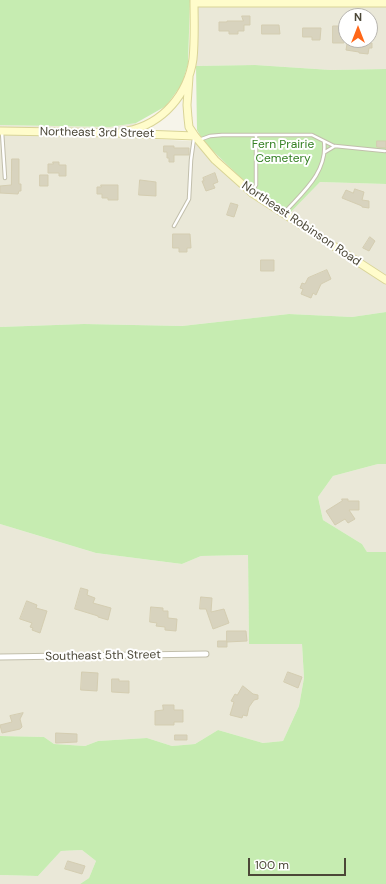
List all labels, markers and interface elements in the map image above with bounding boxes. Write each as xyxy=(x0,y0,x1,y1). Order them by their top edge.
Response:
north arrow xyxy=(338,8,378,48)
text: N xyxy=(354,10,362,24)
street label: Northeast 3rd Street xyxy=(40,125,154,141)
park label: Fern Prairie Cemetery xyxy=(252,138,314,166)
street label: Northeast Robinson Road xyxy=(239,179,363,269)
street label: Southeast 5th Street xyxy=(45,648,161,664)
scale bar xyxy=(250,850,348,876)
text: 100 m xyxy=(255,857,289,873)

